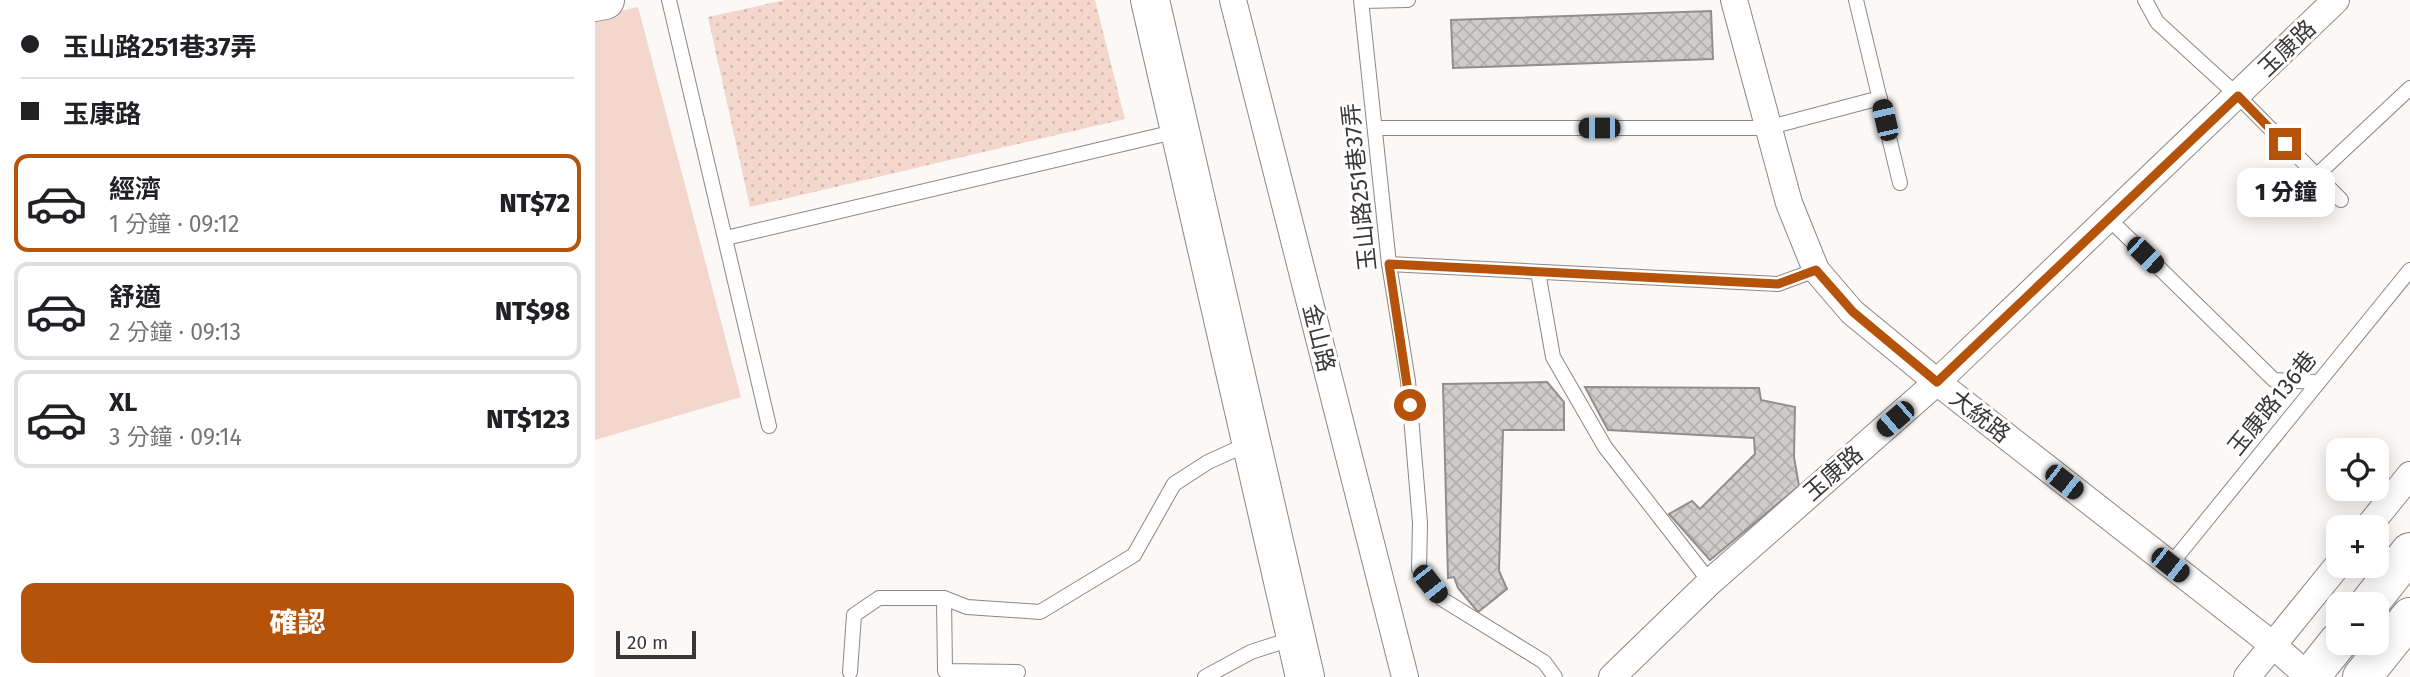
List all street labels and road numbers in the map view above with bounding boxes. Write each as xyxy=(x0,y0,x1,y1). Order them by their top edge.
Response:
street label: 玉康路 xyxy=(2252,14,2322,82)
street label: 玉山路251巷37弄 xyxy=(1336,102,1382,272)
street label: 金山路 xyxy=(1297,301,1341,375)
street label: 玉康路136巷 xyxy=(2222,345,2322,461)
street label: 大統路 xyxy=(1944,384,2016,448)
street label: 玉康路 xyxy=(1798,440,1868,506)

